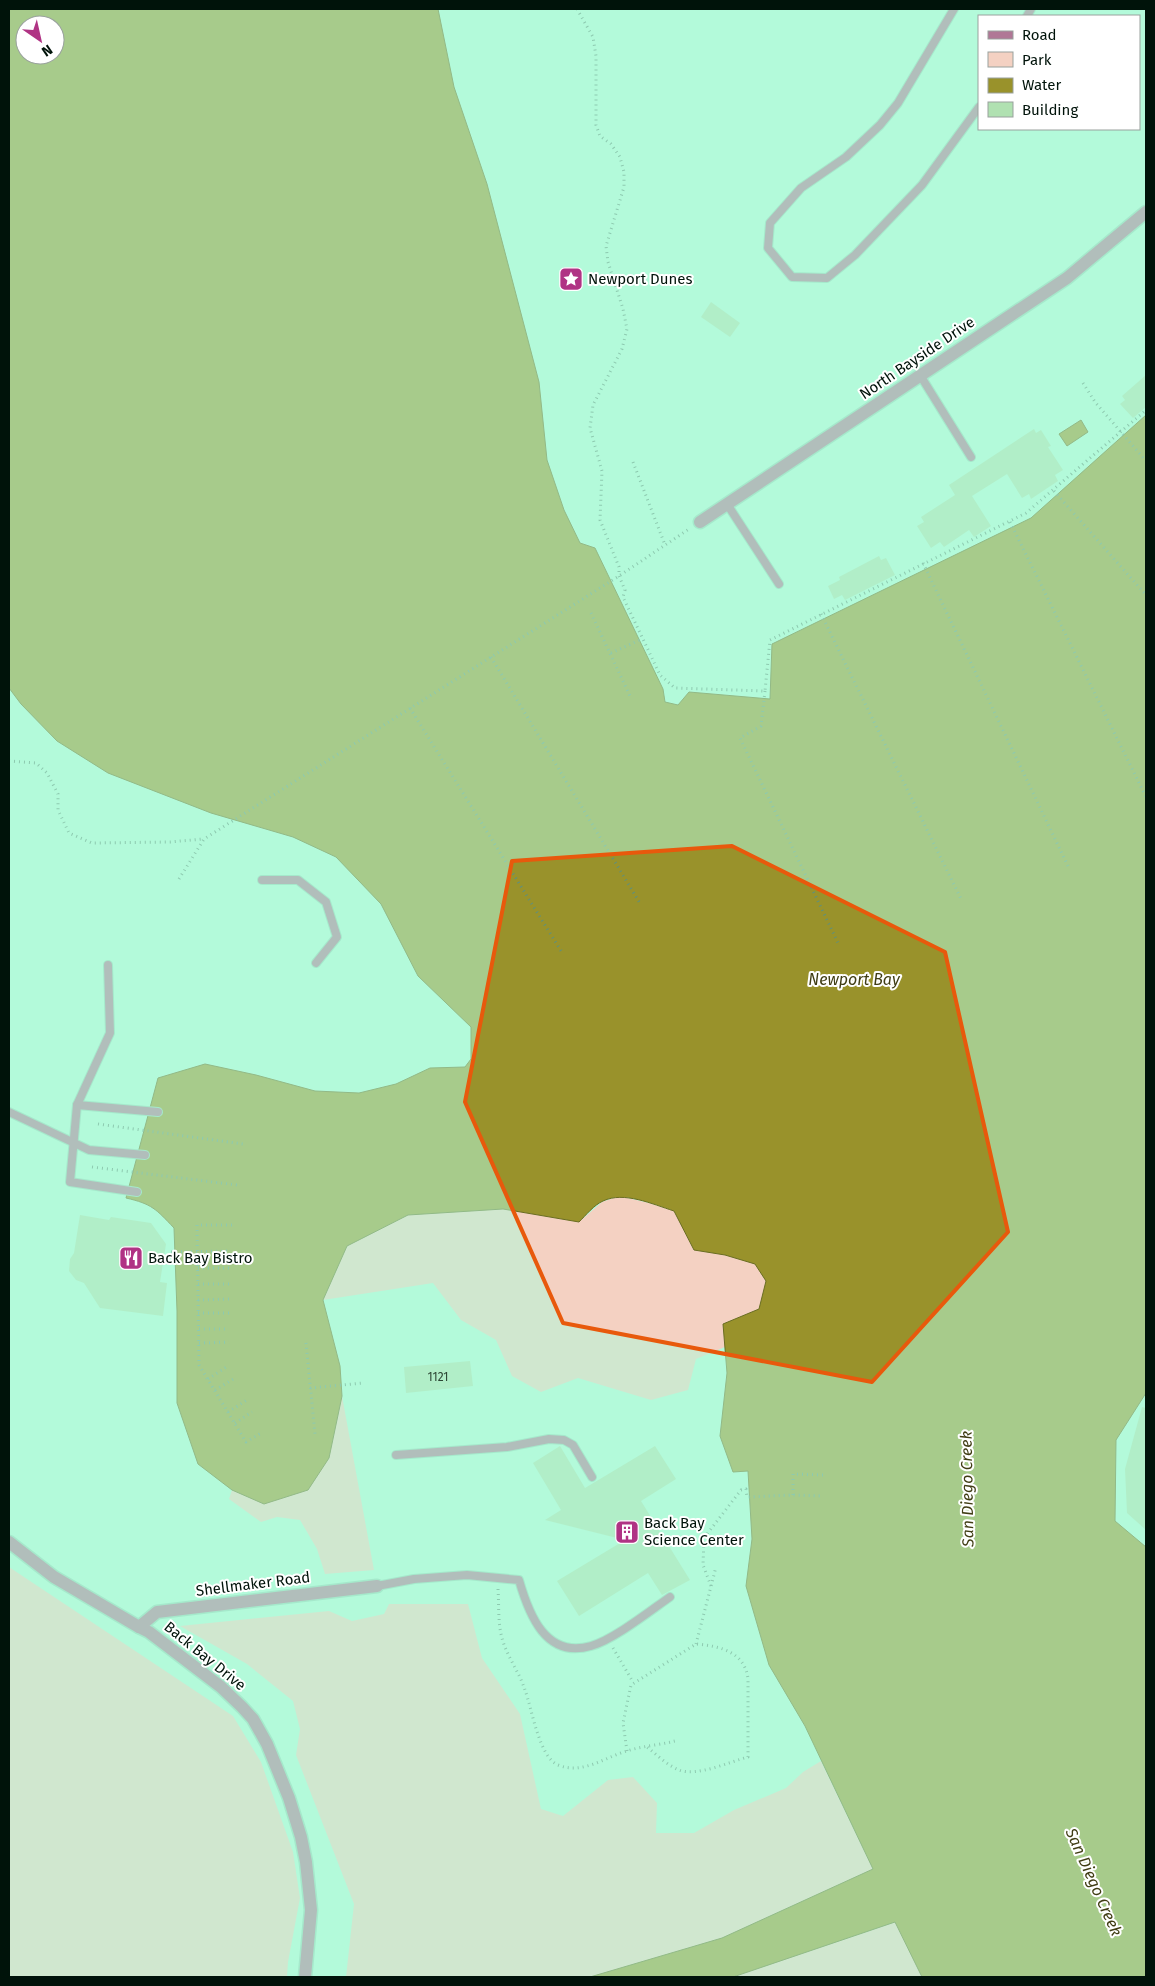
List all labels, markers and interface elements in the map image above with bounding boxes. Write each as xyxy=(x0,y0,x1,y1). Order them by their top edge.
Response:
north arrow xyxy=(15,15,65,65)
legend xyxy=(978,15,1140,130)
text: Road xyxy=(1022,26,1057,44)
text: N xyxy=(38,41,56,60)
text: Park xyxy=(1022,51,1052,69)
text: Water xyxy=(1022,76,1061,94)
text: Building xyxy=(1022,101,1078,119)
place icon: Newport Dunes xyxy=(558,266,584,292)
place label: Newport Dunes xyxy=(588,270,692,288)
street label: North Bayside Drive xyxy=(856,313,978,403)
water label: Newport Bay xyxy=(808,970,901,989)
restaurant icon: Back Bay Bistro xyxy=(118,1245,144,1271)
place label: Back Bay Bistro xyxy=(148,1249,252,1267)
house number: 1121 xyxy=(427,1370,449,1384)
water label: San Diego Creek xyxy=(956,1430,978,1548)
place label: Back Bay Science Center xyxy=(644,1514,744,1549)
building icon: Back Bay Science Center xyxy=(614,1519,640,1545)
street label: Shellmaker Road xyxy=(195,1568,311,1600)
street label: Back Bay Drive xyxy=(161,1618,249,1694)
water label: San Diego Creek xyxy=(1061,1824,1126,1939)

